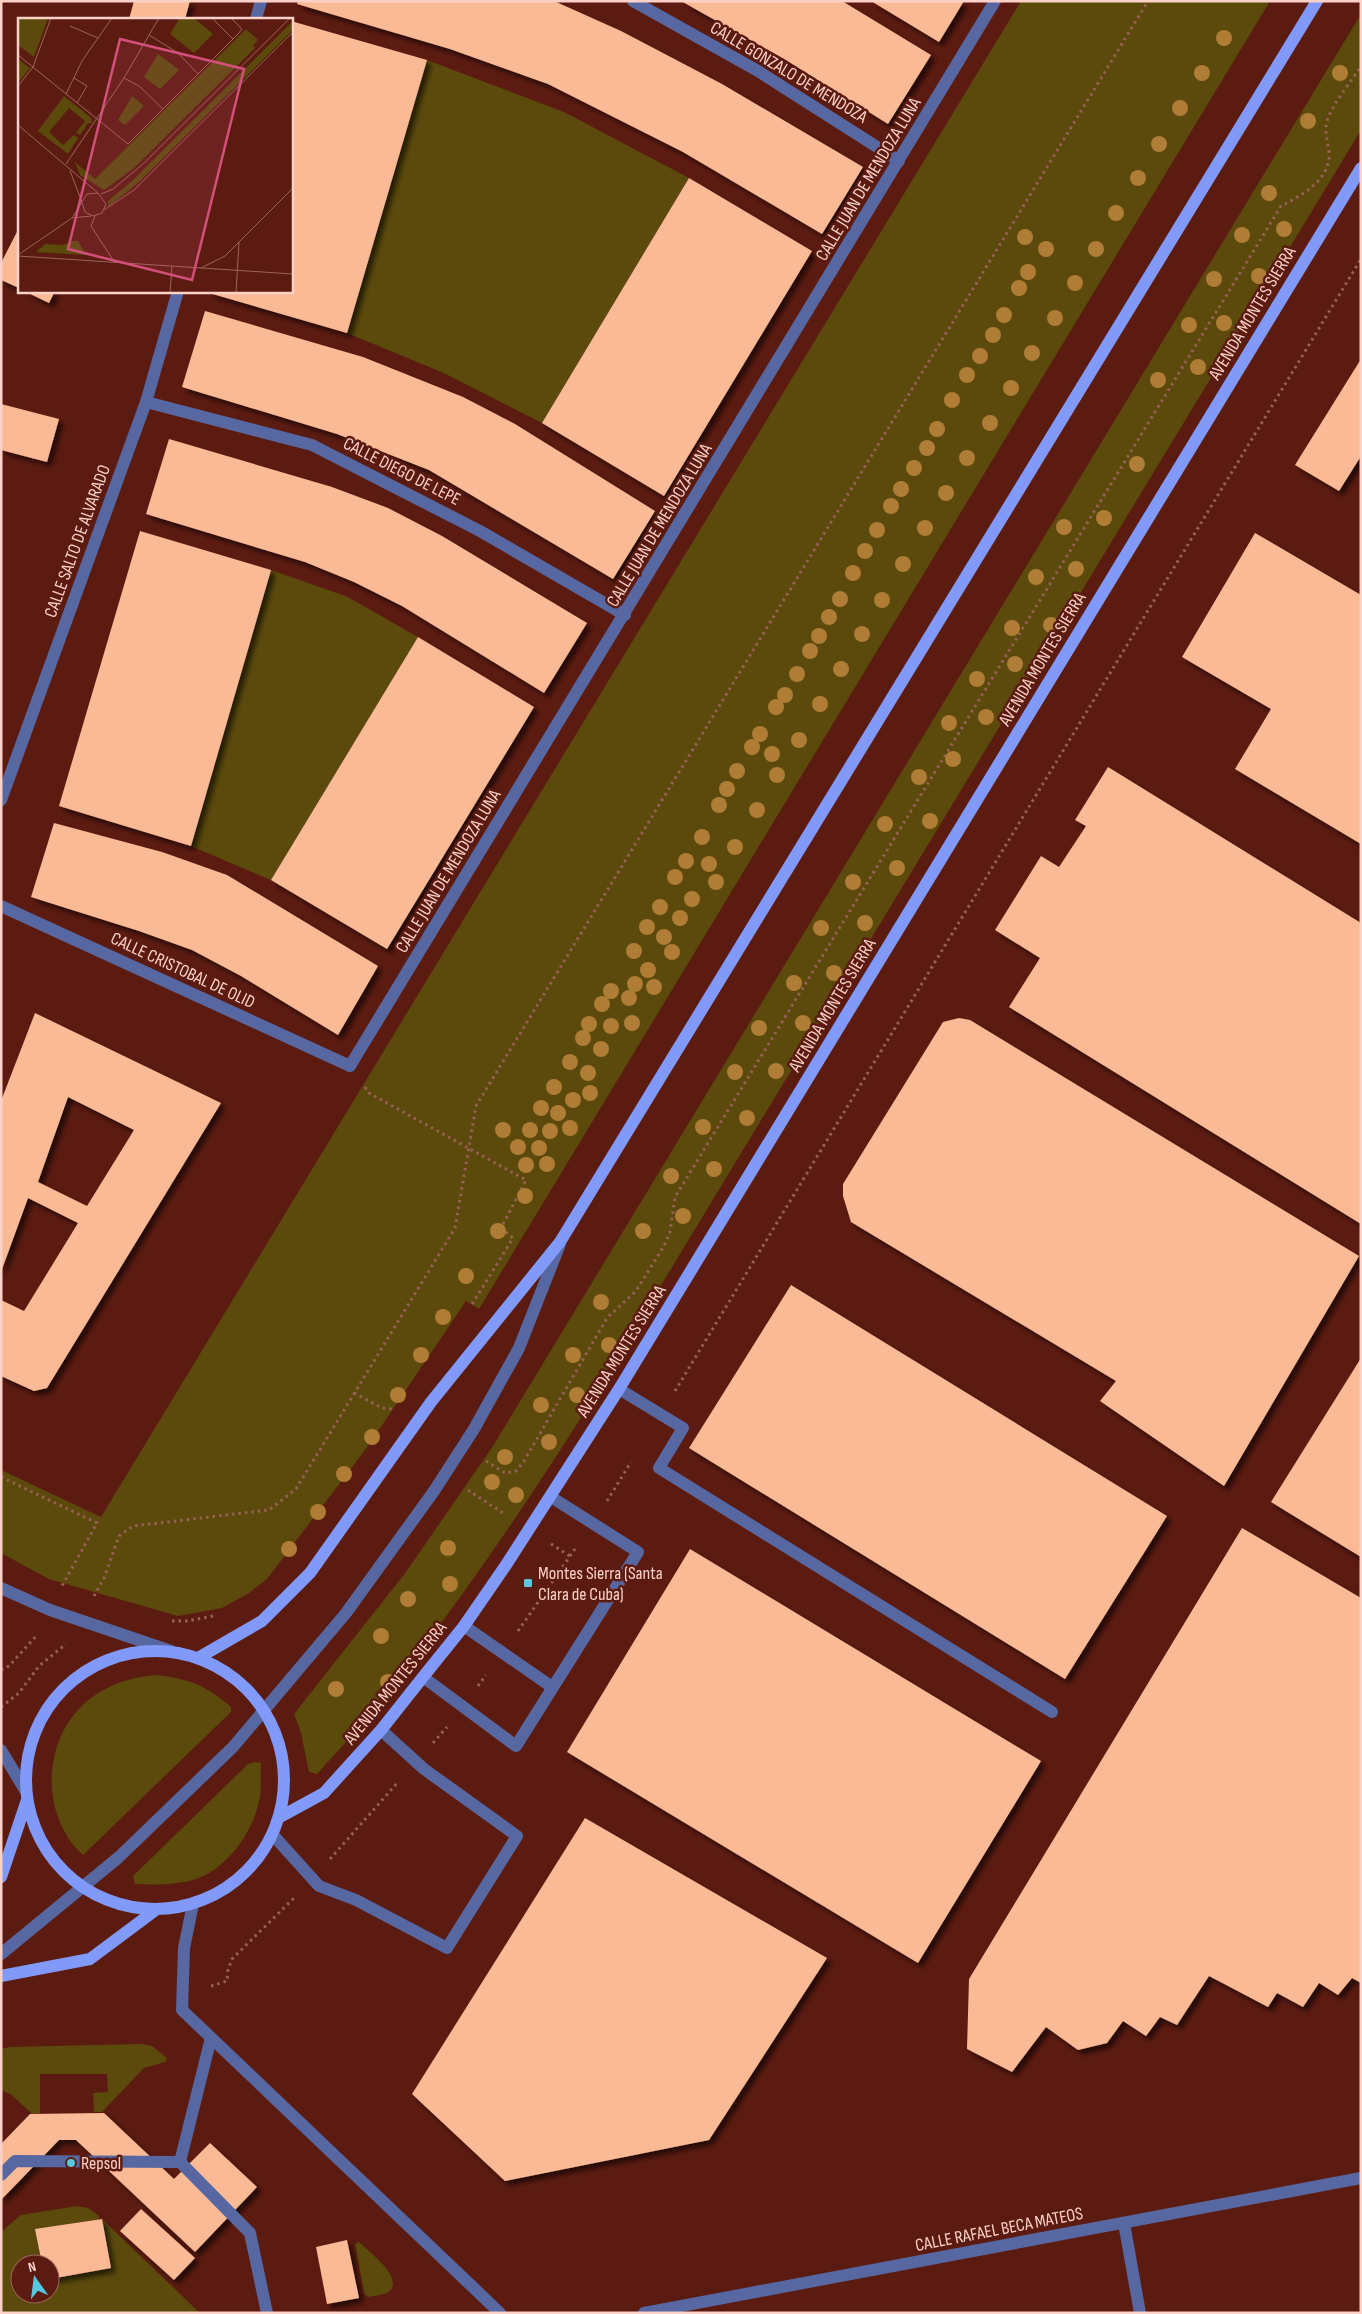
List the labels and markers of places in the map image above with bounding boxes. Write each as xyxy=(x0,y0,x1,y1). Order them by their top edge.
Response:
place label: Montes Sierra (Santa Clara de Cuba) xyxy=(538,1563,663,1605)
marker: Montes Sierra (Santa Clara de Cuba) xyxy=(522,1577,534,1589)
place label: Repsol xyxy=(81,2153,121,2174)
marker: Repsol xyxy=(65,2157,77,2169)

